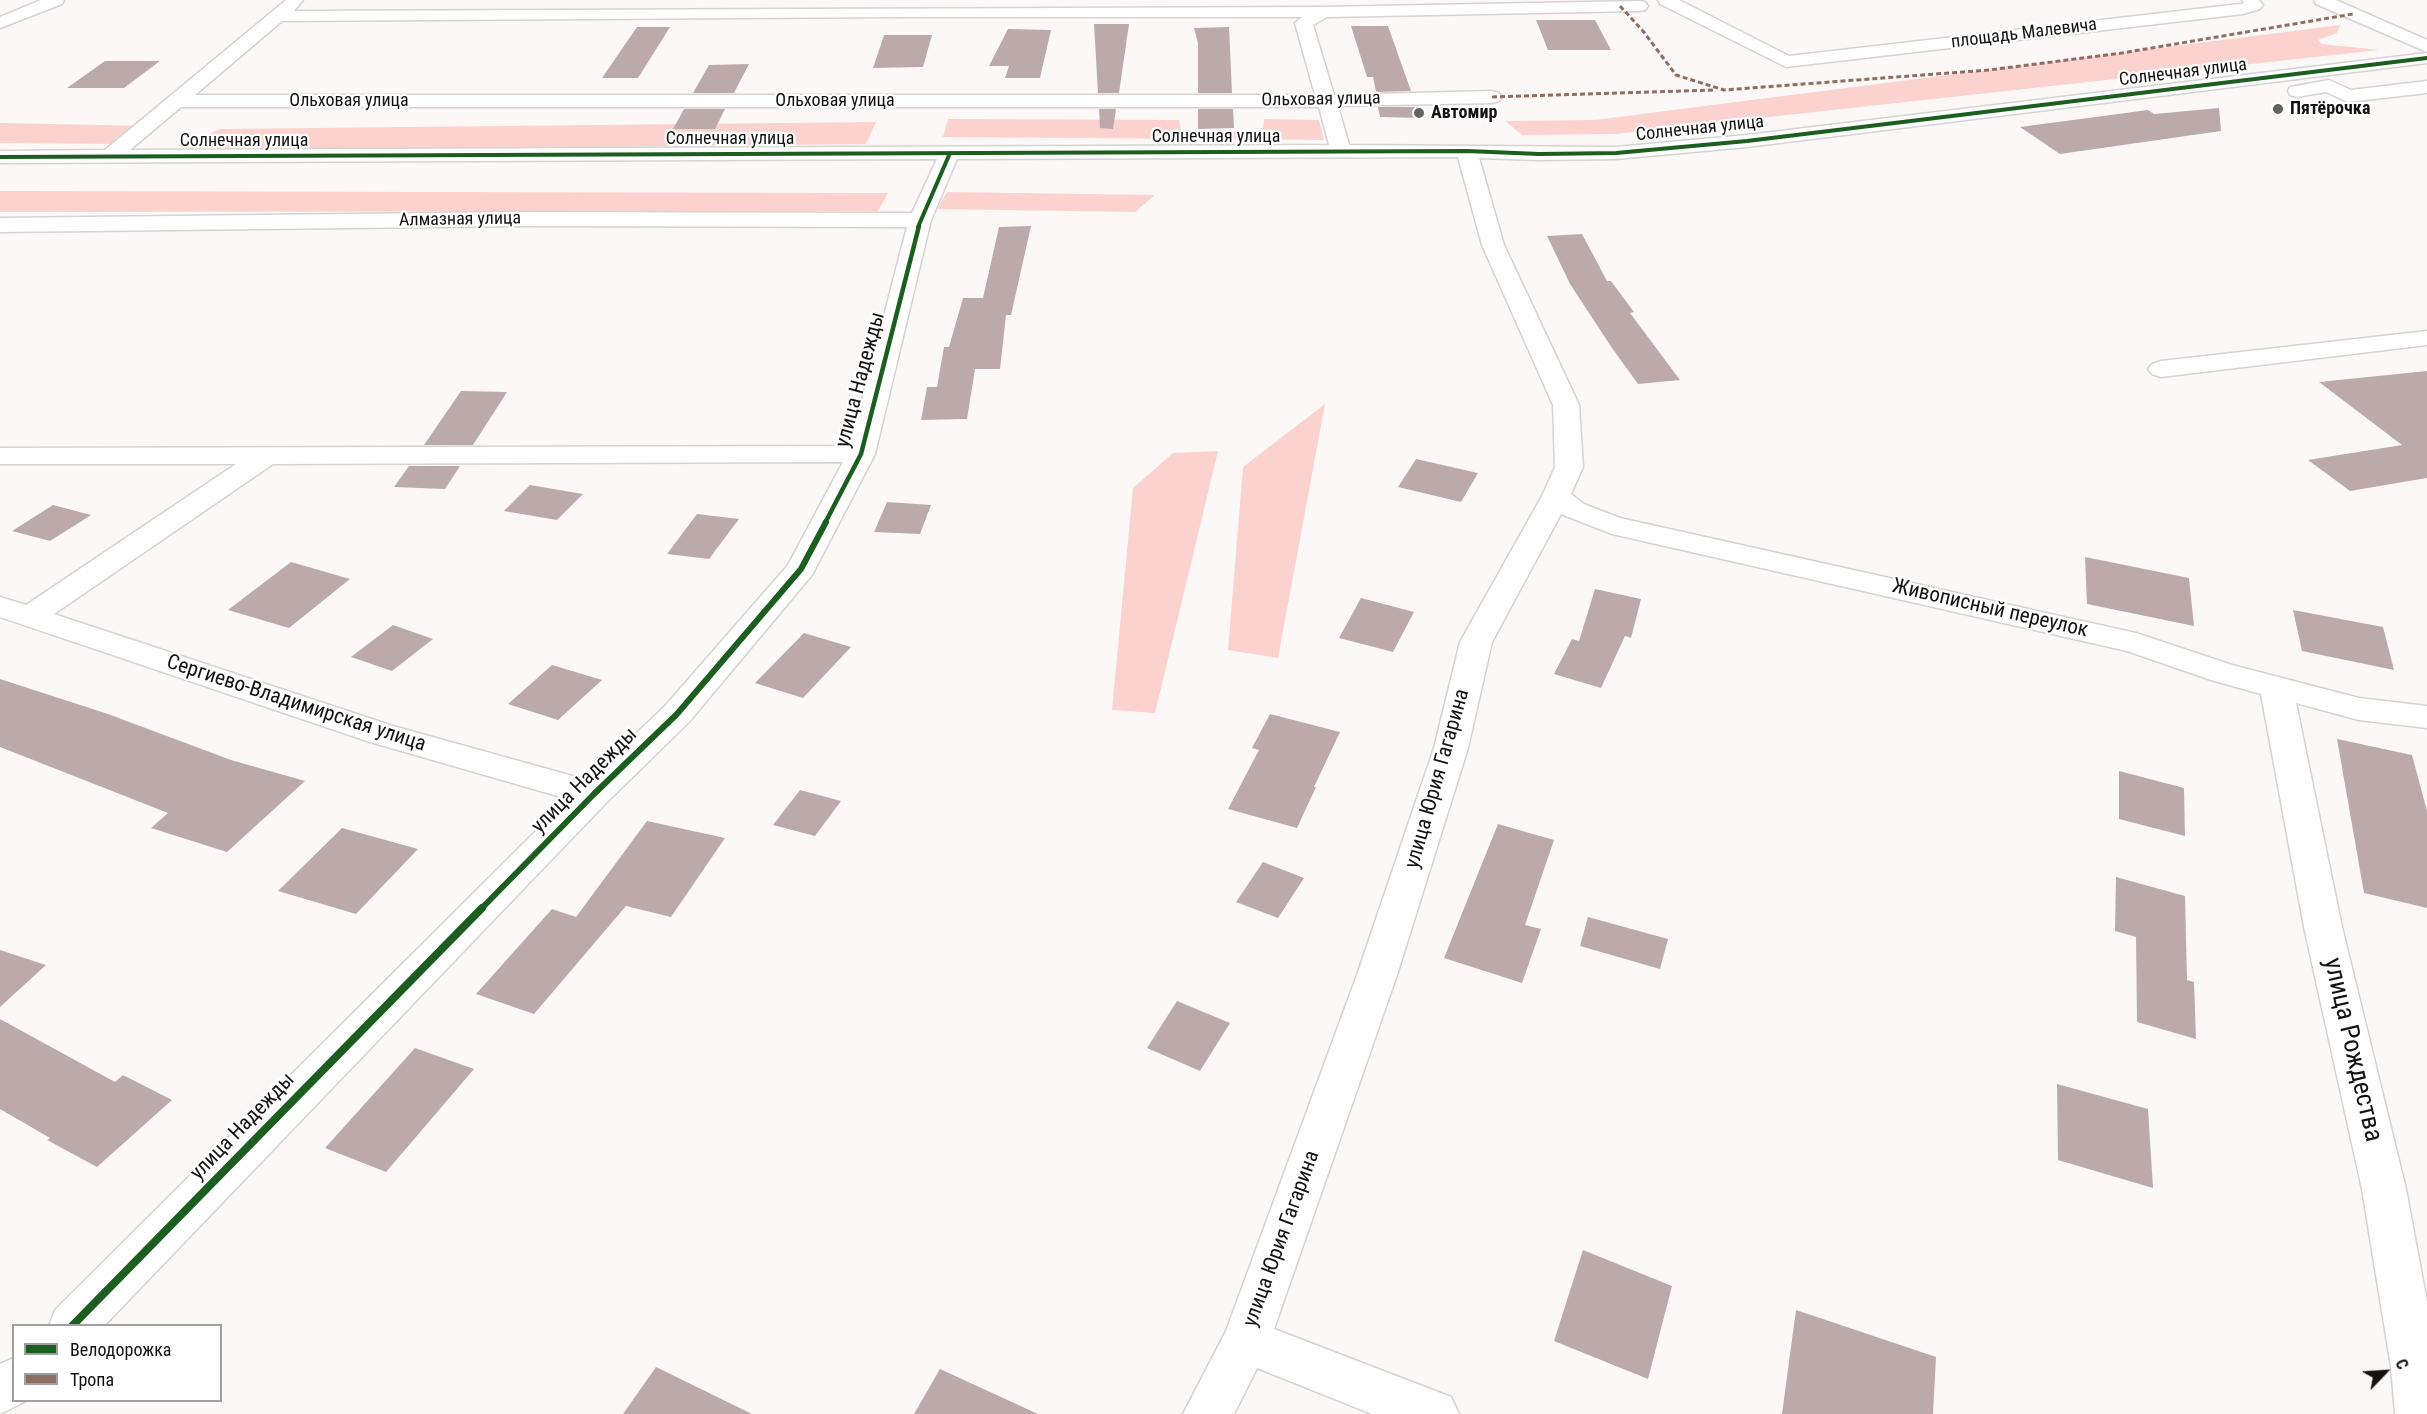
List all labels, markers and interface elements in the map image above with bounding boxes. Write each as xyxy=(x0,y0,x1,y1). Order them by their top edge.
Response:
street label: площадь Малевича xyxy=(1950,14,2098,54)
street label: Солнечная улица xyxy=(2118,54,2248,92)
street label: Ольховая улица xyxy=(1261,88,1381,112)
street label: Ольховая улица xyxy=(289,90,409,112)
street label: Ольховая улица xyxy=(775,90,895,112)
place label: Пятёрочка xyxy=(2290,98,2370,120)
place label: Автомир xyxy=(1431,102,1497,124)
marker: Пятёрочка xyxy=(2271,102,2285,116)
marker: Автомир xyxy=(1412,106,1426,120)
street label: Солнечная улица xyxy=(1635,112,1765,146)
street label: Солнечная улица xyxy=(1152,126,1280,148)
street label: Солнечная улица xyxy=(666,128,794,150)
street label: Солнечная улица xyxy=(180,130,308,152)
street label: Алмазная улица xyxy=(399,208,521,232)
street label: улица Надежды xyxy=(831,309,891,451)
street label: Живописный переулок xyxy=(1890,574,2090,644)
street label: Сергиево-Владимирская улица xyxy=(163,650,429,758)
street label: улица Юрия Гагарина xyxy=(1400,686,1476,872)
street label: улица Надежды xyxy=(527,723,643,839)
street label: улица Рождества xyxy=(2316,955,2388,1145)
street label: улица Надежды xyxy=(186,1068,300,1186)
street label: улица Юрия Гагарина xyxy=(1238,1148,1326,1330)
legend xyxy=(12,1324,222,1402)
text: Велодорожка xyxy=(70,1339,171,1360)
north arrow xyxy=(2355,1342,2415,1402)
text: С xyxy=(2391,1356,2412,1372)
text: Тропа xyxy=(70,1369,114,1390)

